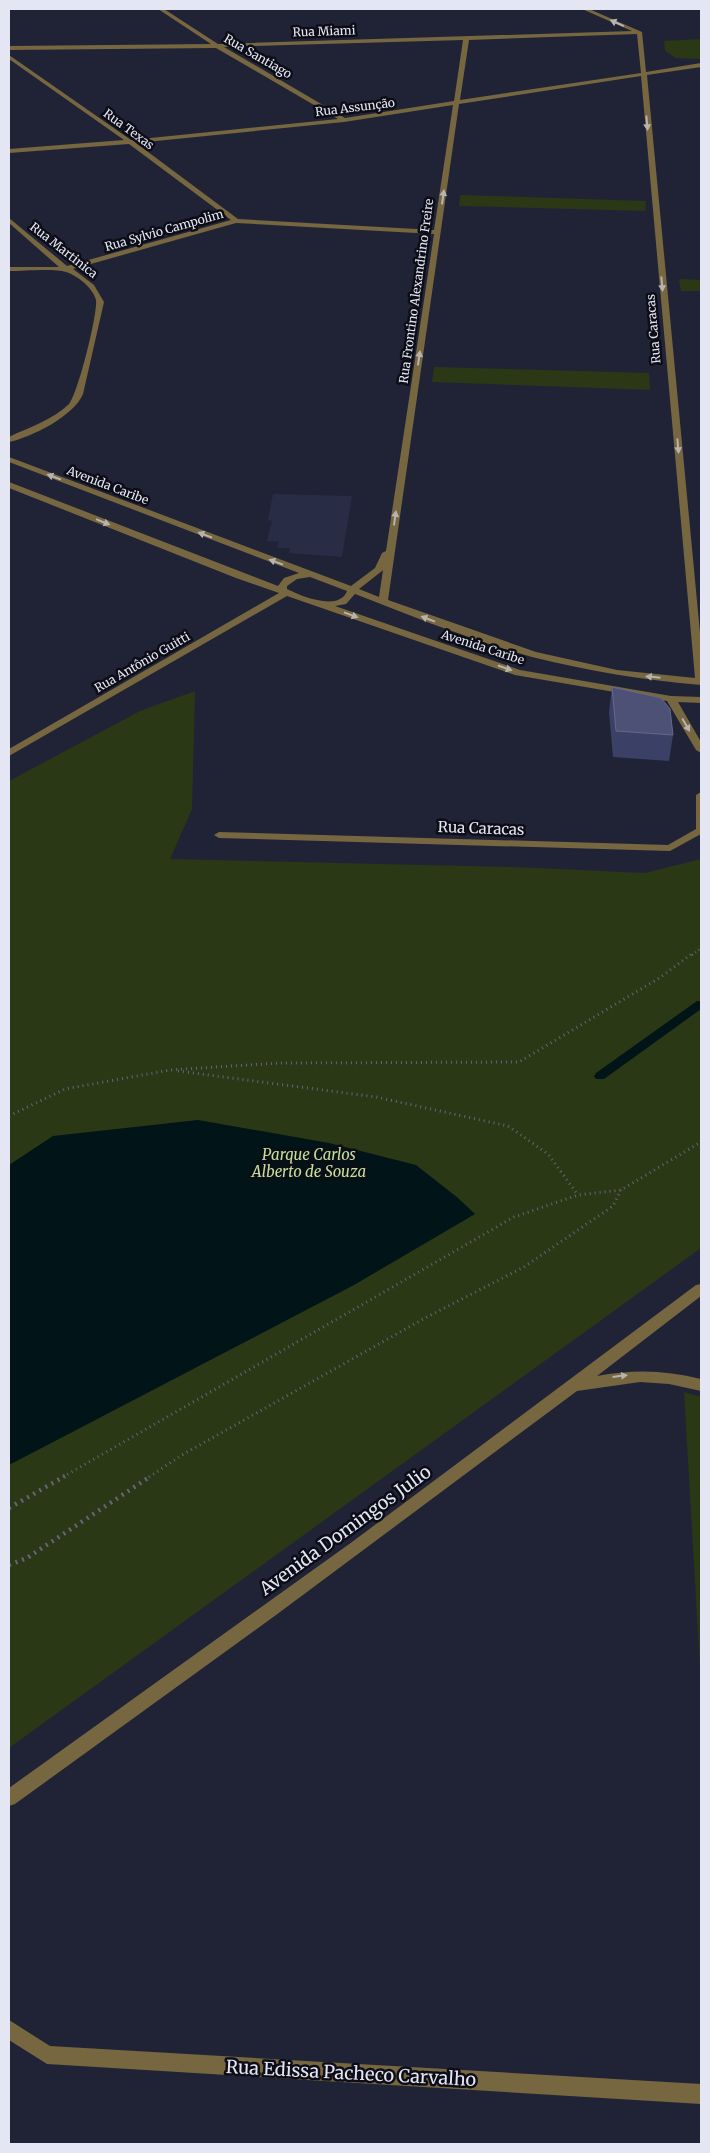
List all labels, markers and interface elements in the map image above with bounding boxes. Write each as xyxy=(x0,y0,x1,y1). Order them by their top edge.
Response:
one-way arrow xyxy=(610,18,624,26)
street label: Rua Miami xyxy=(292,22,356,40)
street label: Rua Santiago xyxy=(221,31,295,81)
street label: Rua Assunção xyxy=(314,95,396,119)
street label: Rua Texas xyxy=(101,106,157,152)
one-way arrow xyxy=(643,115,651,131)
one-way arrow xyxy=(439,189,447,205)
street label: Rua Frontino Alexandrino Freire xyxy=(396,198,436,384)
street label: Rua Sylvio Campolim xyxy=(103,206,225,254)
street label: Rua Martinica xyxy=(27,219,101,281)
one-way arrow xyxy=(659,277,667,293)
street label: Rua Caracas xyxy=(642,294,663,364)
one-way arrow xyxy=(415,349,423,365)
one-way arrow xyxy=(674,438,682,454)
street label: Avenida Caribe xyxy=(64,462,151,507)
one-way arrow xyxy=(46,473,61,480)
one-way arrow xyxy=(392,510,400,526)
one-way arrow xyxy=(96,519,110,527)
one-way arrow xyxy=(198,531,212,539)
one-way arrow xyxy=(268,558,283,566)
one-way arrow xyxy=(344,611,359,619)
one-way arrow xyxy=(420,615,435,623)
street label: Avenida Caribe xyxy=(439,626,526,667)
street label: Rua Antônio Guitti xyxy=(92,629,192,695)
one-way arrow xyxy=(497,665,512,672)
one-way arrow xyxy=(644,673,660,681)
one-way arrow xyxy=(682,718,691,731)
street label: Rua Caracas xyxy=(437,817,525,839)
park label: Parque Carlos Alberto de Souza xyxy=(251,1145,366,1181)
one-way arrow xyxy=(612,1372,628,1380)
street label: Avenida Domingos Julio xyxy=(254,1460,435,1601)
street label: Rua Edissa Pacheco Carvalho xyxy=(225,2055,477,2091)

